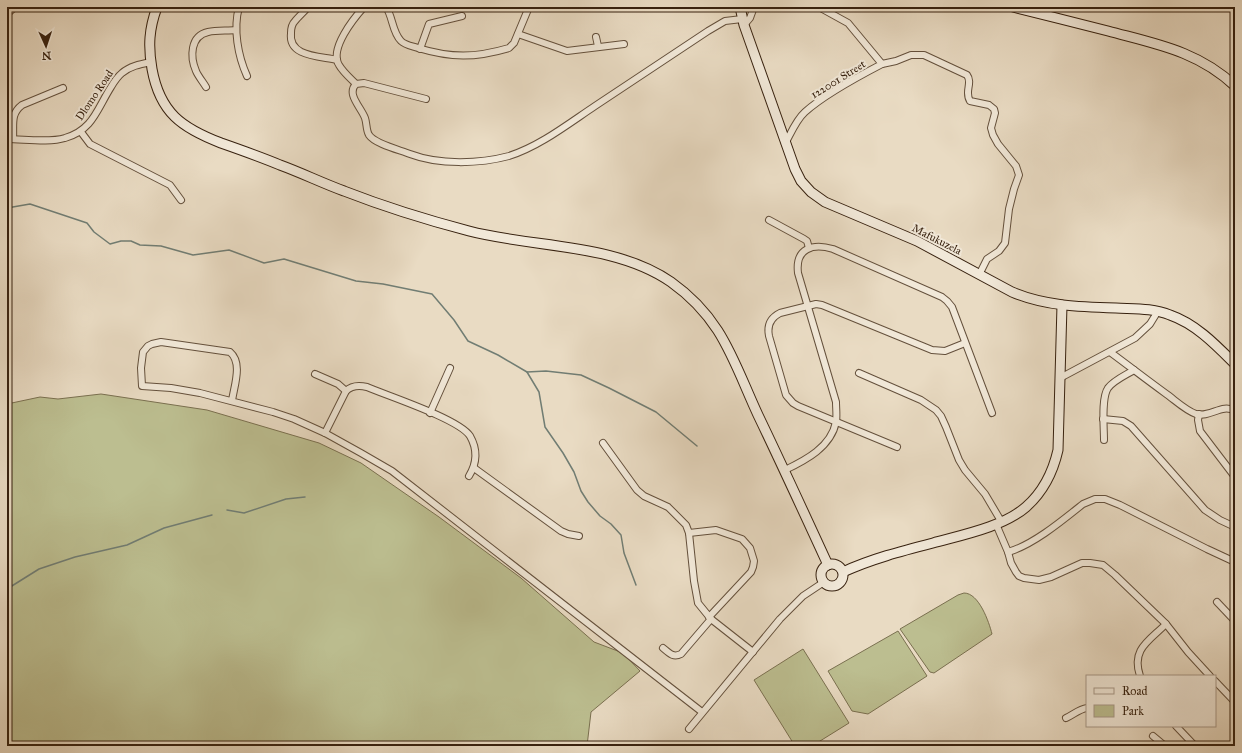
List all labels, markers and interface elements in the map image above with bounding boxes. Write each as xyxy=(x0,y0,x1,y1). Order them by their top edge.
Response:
north arrow xyxy=(26,26,66,66)
text: N xyxy=(41,49,52,62)
street label: 122001 Street xyxy=(809,57,868,101)
street label: Dlomo Road xyxy=(73,67,116,123)
street label: Mafukuzela xyxy=(910,221,964,258)
legend xyxy=(1086,675,1216,727)
text: Road xyxy=(1122,684,1148,698)
text: Park xyxy=(1122,704,1144,718)

